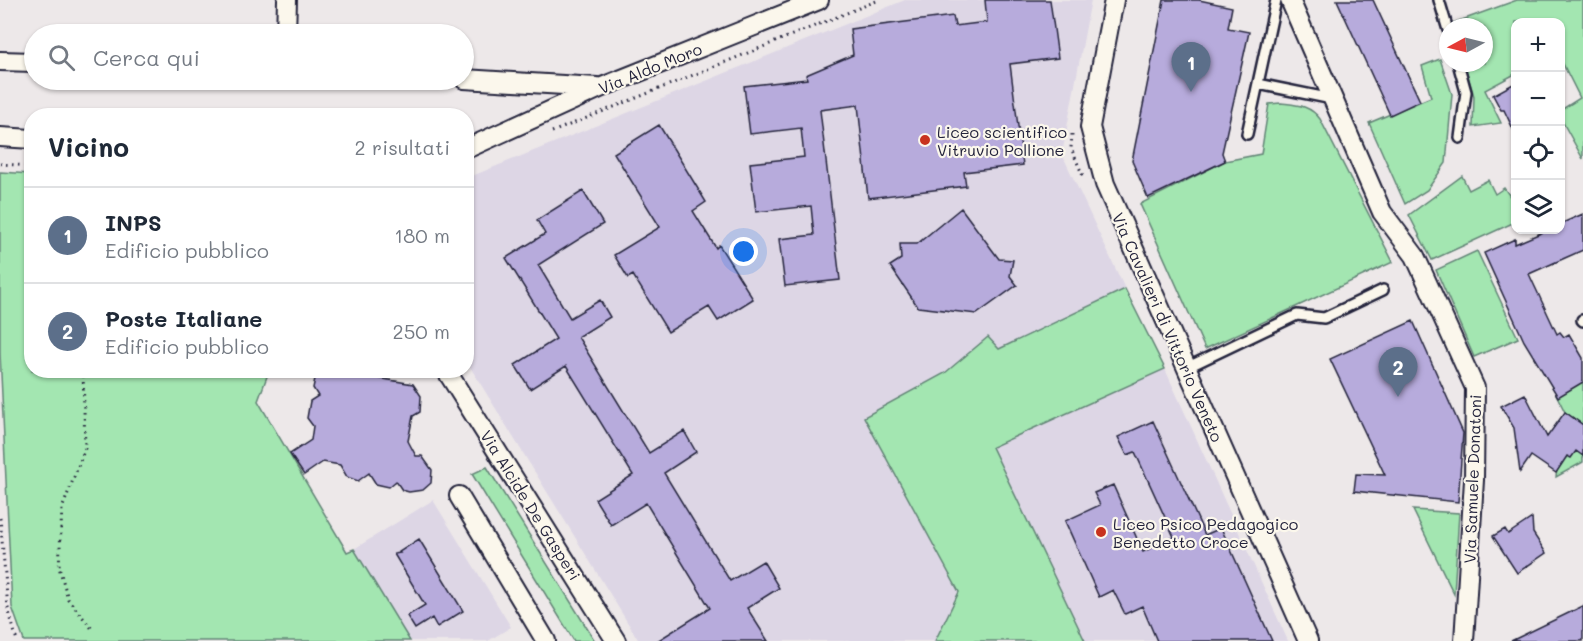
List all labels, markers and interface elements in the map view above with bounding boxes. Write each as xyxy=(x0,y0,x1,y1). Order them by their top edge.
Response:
north arrow xyxy=(1439,18,1493,72)
map controls xyxy=(1511,18,1565,234)
button: + xyxy=(1511,18,1565,72)
search box xyxy=(24,24,474,90)
street label: Via Aldo Moro xyxy=(595,38,705,98)
icon: search xyxy=(45,41,78,74)
pin: 1 xyxy=(1172,42,1210,92)
text: Cerca qui xyxy=(93,43,200,72)
button: − xyxy=(1511,72,1565,126)
place label: Liceo scientifico Vitruvio Pollione xyxy=(937,121,1067,160)
button: locate xyxy=(1511,126,1565,180)
text: Vicino xyxy=(48,130,129,164)
marker: Liceo scientifico Vitruvio Pollione xyxy=(918,133,932,147)
text: 2 risultati xyxy=(354,134,450,160)
button: layers xyxy=(1511,180,1565,234)
text: INPS xyxy=(105,208,162,237)
street label: Via Cavalieri di Vittorio Veneto xyxy=(1108,209,1228,445)
text: 1 xyxy=(63,222,72,248)
text: 180 m xyxy=(394,222,450,248)
text: Edificio pubblico xyxy=(105,237,269,263)
your location xyxy=(729,237,758,266)
text: Poste Italiane xyxy=(105,304,262,333)
text: 2 xyxy=(62,318,73,344)
text: 250 m xyxy=(393,318,450,344)
text: Edificio pubblico xyxy=(105,333,269,359)
pin: 2 xyxy=(1378,348,1418,397)
street label: Via Samuele Donatoni xyxy=(1459,394,1485,564)
street label: Via Alcide De Gasperi xyxy=(476,426,586,584)
place label: Liceo Psico Pedagogico Benedetto Croce xyxy=(1113,513,1298,552)
marker: Liceo Psico Pedagogico Benedetto Croce xyxy=(1094,525,1108,539)

